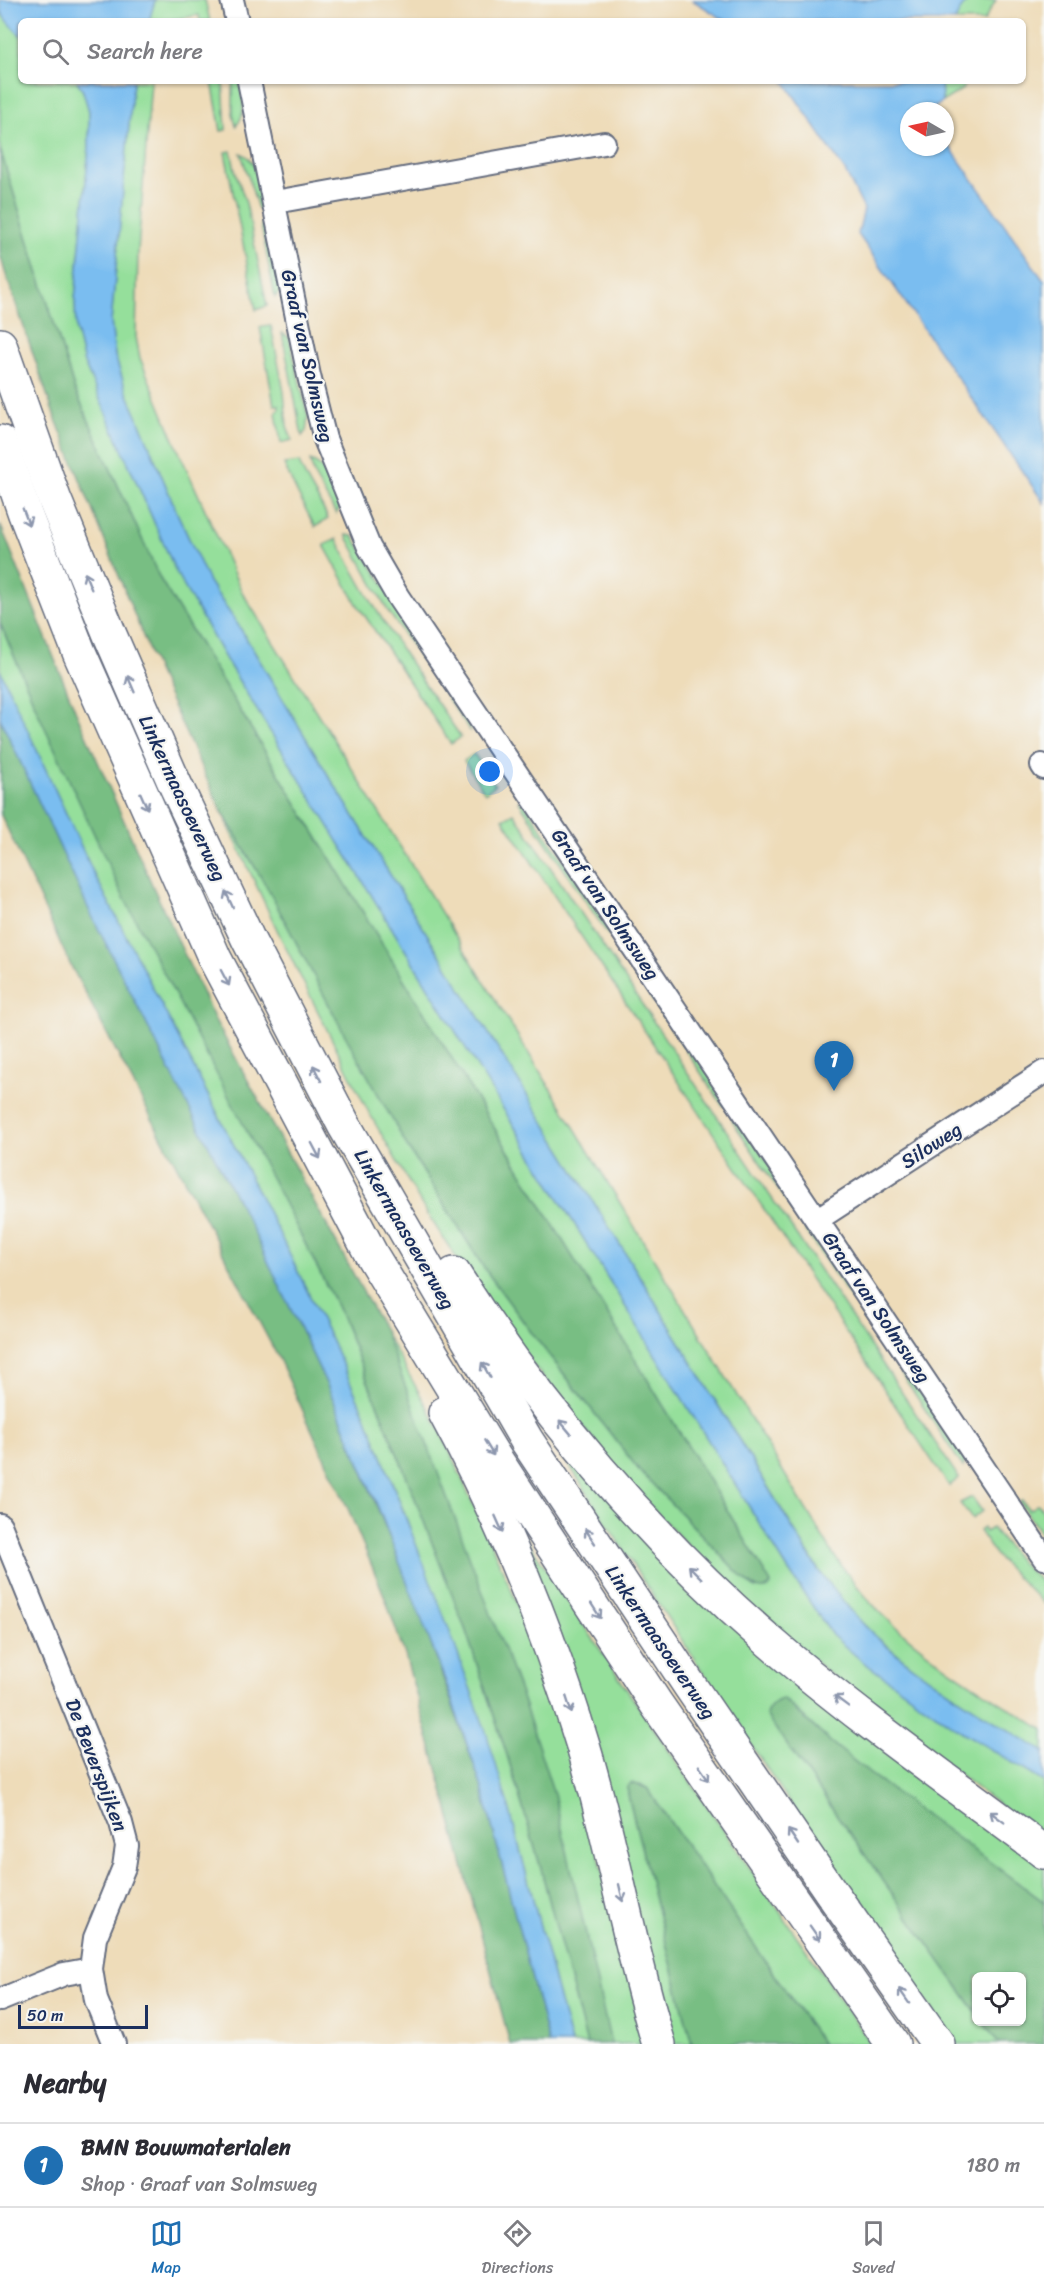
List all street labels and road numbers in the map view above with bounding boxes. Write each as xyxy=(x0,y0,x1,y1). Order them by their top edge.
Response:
street label: Graaf van Solmsweg xyxy=(271,266,344,446)
street label: Linkermaasoeverweg xyxy=(128,709,237,888)
street label: Graaf van Solmsweg xyxy=(542,821,670,987)
street label: Siloweg xyxy=(893,1112,969,1178)
street label: Linkermaasoeverweg xyxy=(344,1142,465,1316)
street label: Graaf van Solmsweg xyxy=(813,1224,941,1390)
street label: Linkermaasoeverweg xyxy=(595,1557,726,1727)
street label: De Beverspijken xyxy=(55,1693,138,1837)

